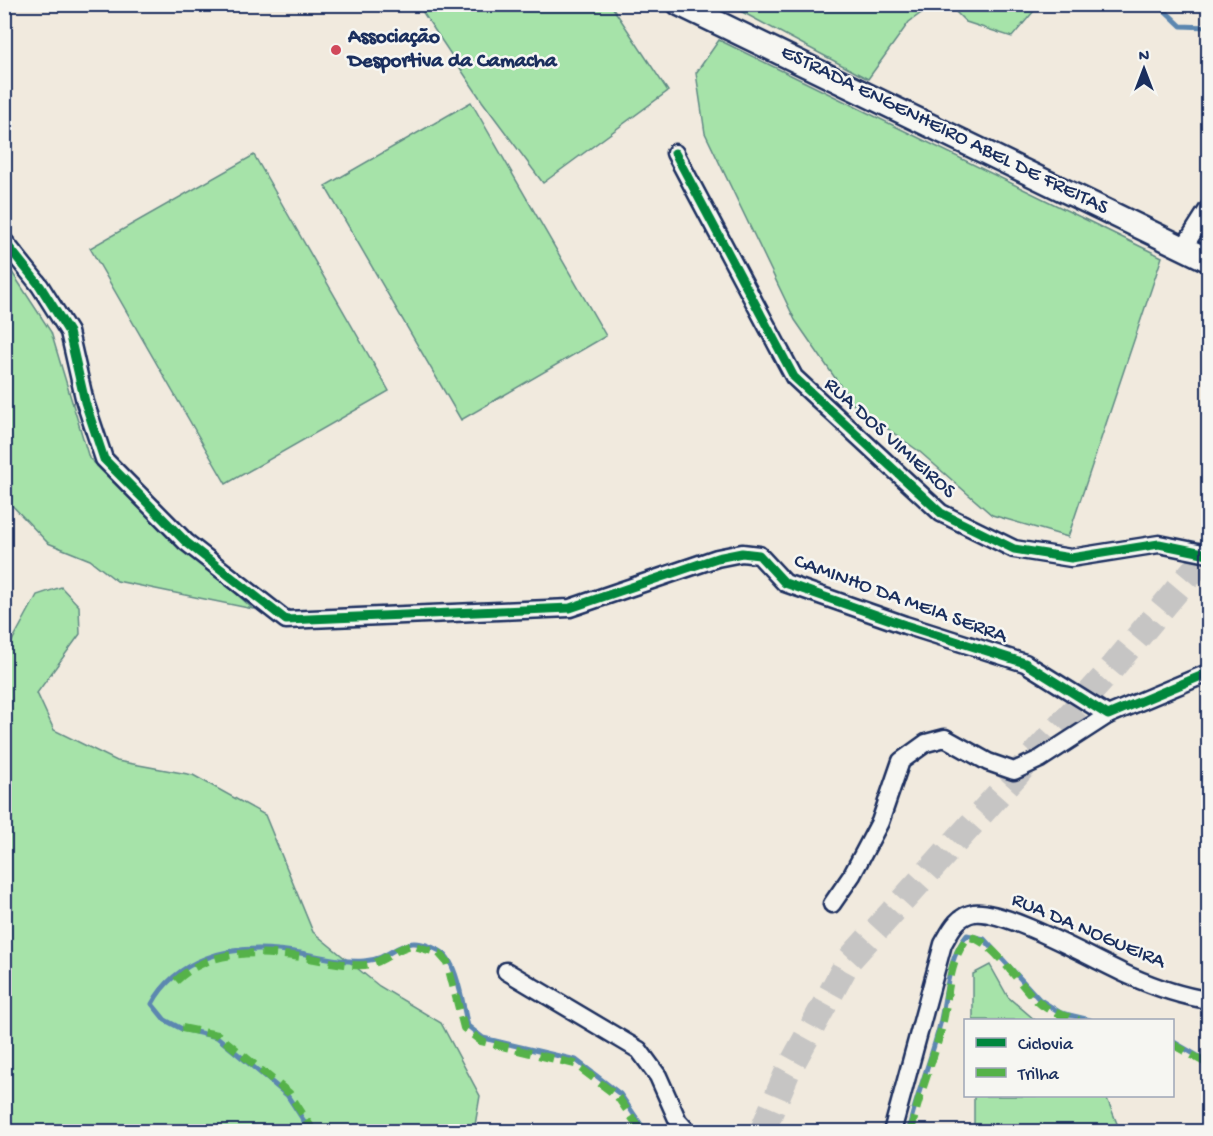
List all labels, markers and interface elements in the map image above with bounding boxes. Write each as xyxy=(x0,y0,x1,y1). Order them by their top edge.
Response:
place label: Associação Desportiva da Camacha xyxy=(346,26,558,75)
north arrow xyxy=(1114,39,1174,99)
street label: ESTRADA ENGENHEIRO ABEL DE FREITAS xyxy=(776,41,1112,222)
marker: Associação Desportiva da Camacha xyxy=(329,43,343,57)
text: N xyxy=(1139,48,1150,67)
street label: RUA DOS VIMIEIROS xyxy=(818,373,960,505)
street label: CAMINHO DA MEIA SERRA xyxy=(790,550,1012,651)
street label: RUA DA NOGUEIRA xyxy=(1007,888,1170,976)
legend xyxy=(964,1019,1174,1097)
text: Ciclovia xyxy=(1018,1035,1074,1056)
text: Trilha xyxy=(1017,1065,1060,1086)

